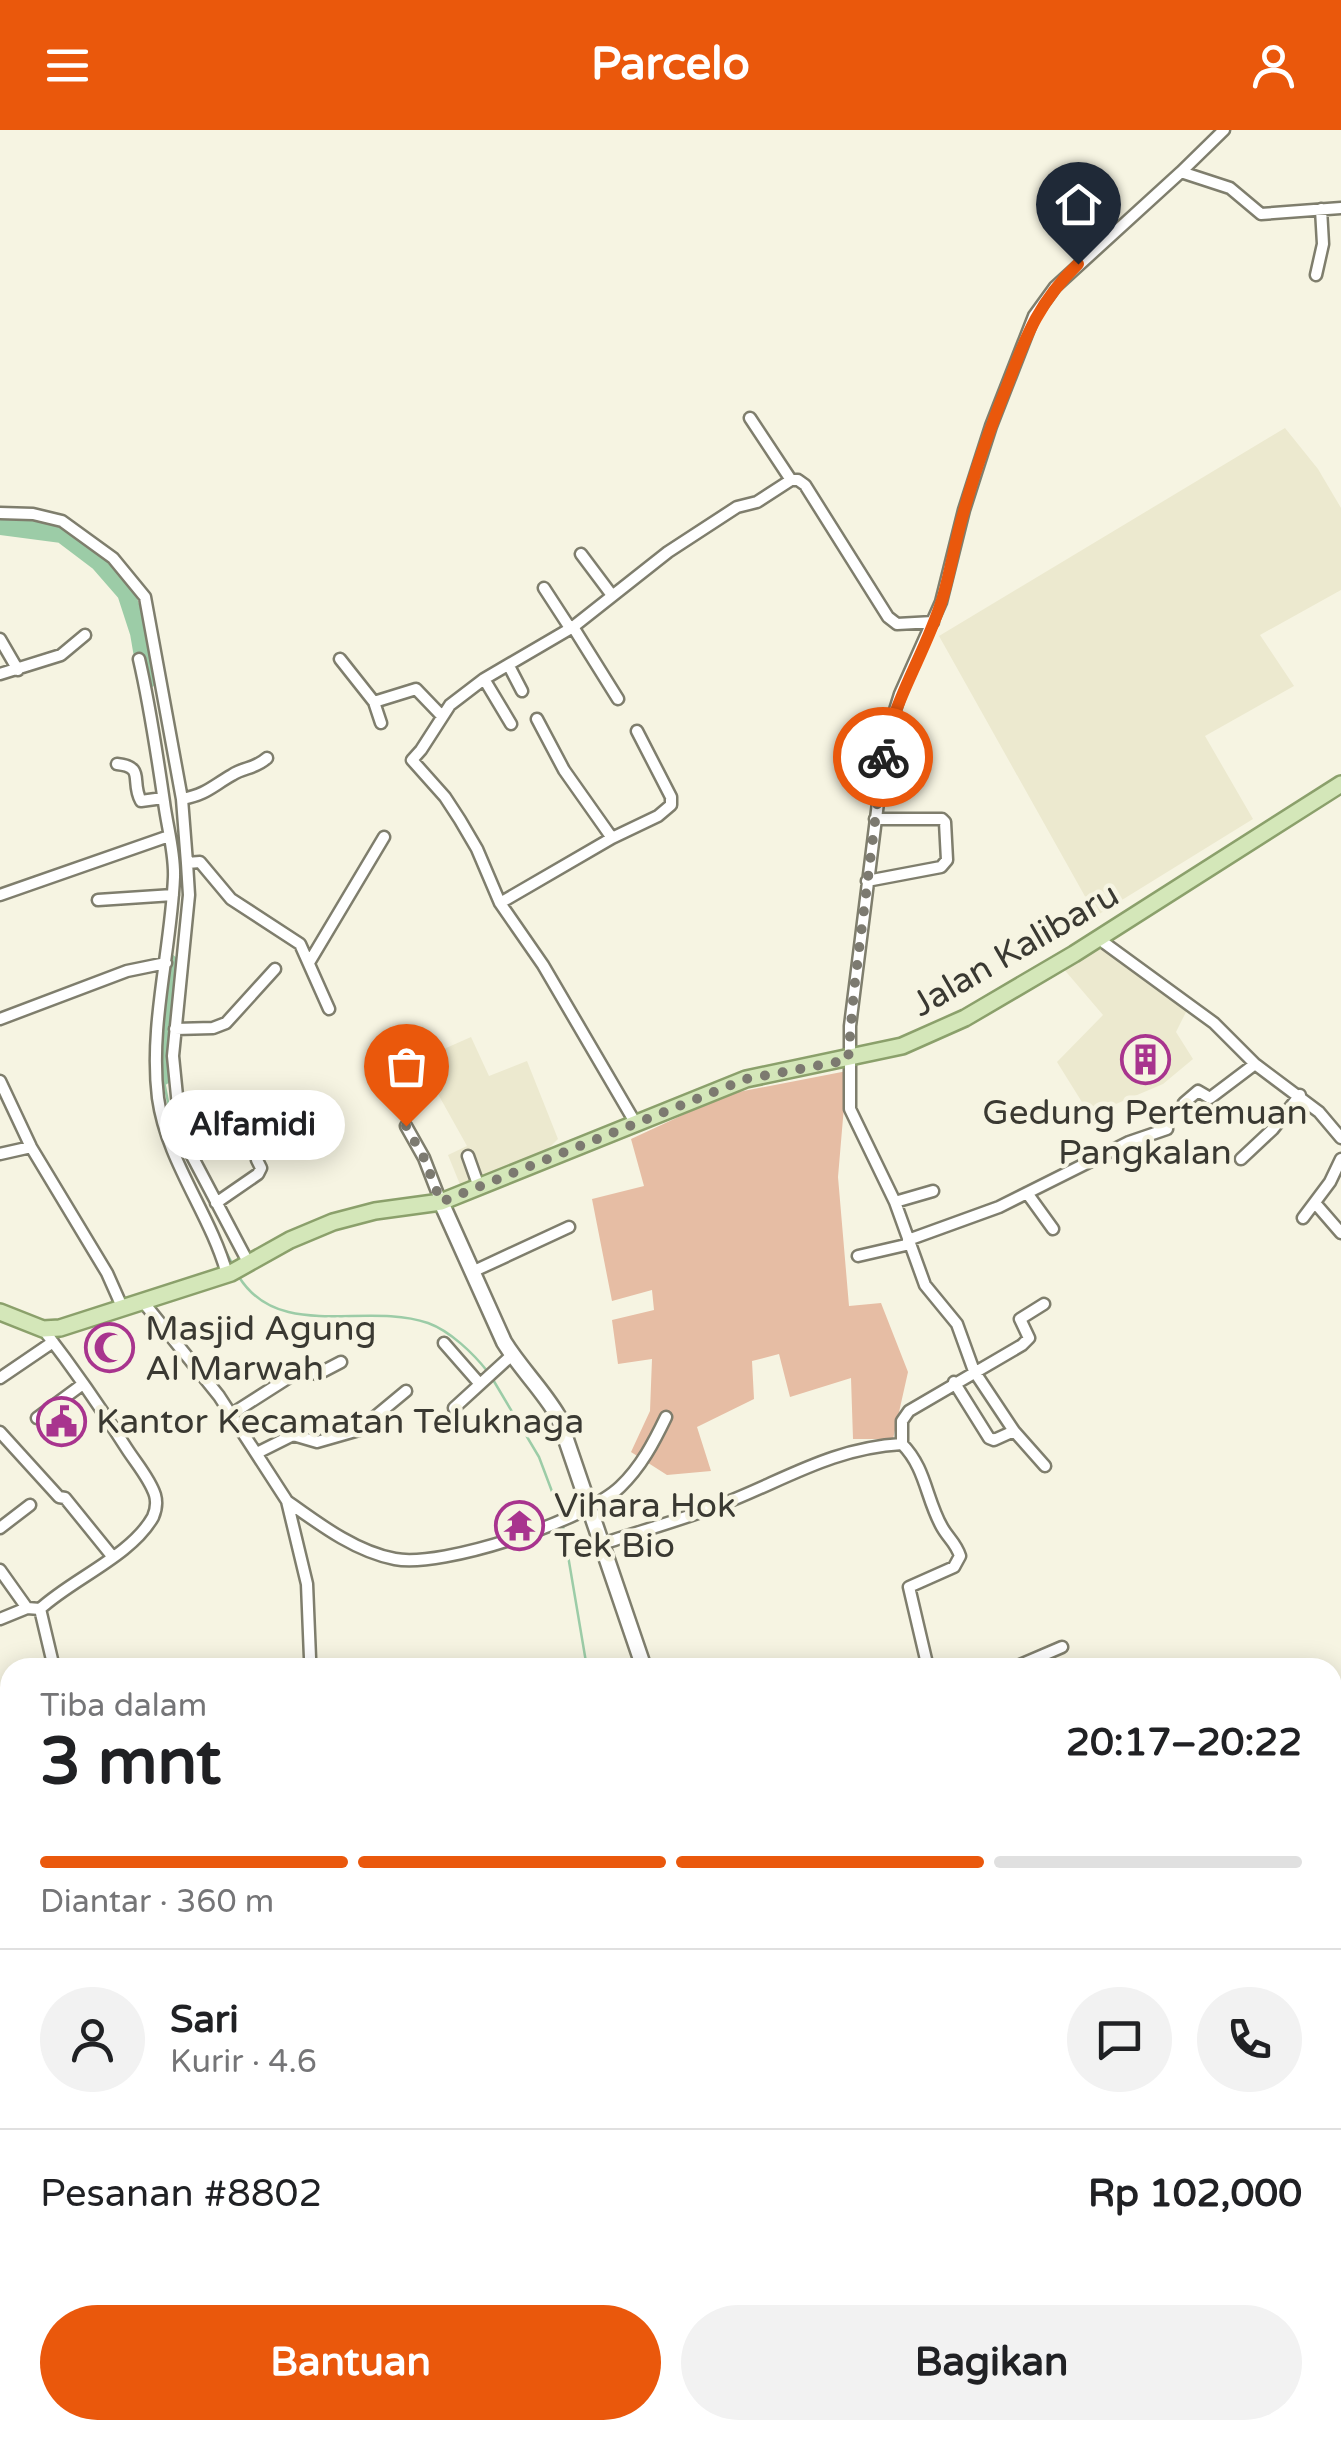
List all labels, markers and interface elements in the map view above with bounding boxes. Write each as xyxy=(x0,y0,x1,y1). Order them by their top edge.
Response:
icon: menu xyxy=(40,38,95,93)
text: Parcelo xyxy=(591,38,750,92)
icon: person xyxy=(1246,38,1301,93)
pin xyxy=(1036,162,1121,265)
icon: home xyxy=(1051,177,1106,232)
courier xyxy=(833,707,933,807)
icon: bike xyxy=(856,730,911,785)
street label: Jalan Kalibaru xyxy=(905,874,1126,1026)
pin xyxy=(364,1024,449,1127)
building icon: Gedung Pertemuan Pangkalan xyxy=(1119,1034,1171,1086)
icon: bag xyxy=(379,1039,434,1094)
callout: Alfamidi xyxy=(161,1091,346,1161)
place label: Gedung Pertemuan Pangkalan xyxy=(982,1092,1308,1174)
text: Alfamidi xyxy=(189,1106,316,1144)
place label: Masjid Agung Al Marwah xyxy=(145,1308,377,1390)
mosque icon: Masjid Agung Al Marwah xyxy=(84,1322,136,1374)
public building icon: Kantor Kecamatan Teluknaga xyxy=(35,1395,87,1447)
place label: Kantor Kecamatan Teluknaga xyxy=(96,1401,584,1443)
place label: Vihara Hok Tek Bio xyxy=(554,1485,736,1567)
temple icon: Vihara Hok Tek Bio xyxy=(493,1499,545,1551)
text: Tiba dalam xyxy=(40,1687,207,1725)
text: 20:17–20:22 xyxy=(1066,1720,1302,1766)
text: 3 mnt xyxy=(40,1723,221,1802)
text: Diantar · 360 m xyxy=(40,1883,274,1921)
button: person xyxy=(40,1987,145,2092)
button: chat xyxy=(1067,1987,1172,2092)
button: phone xyxy=(1197,1987,1302,2092)
text: Sari xyxy=(170,1997,239,2043)
text: Kurir · 4.6 xyxy=(170,2043,317,2081)
text: Pesanan #8802 xyxy=(40,2171,322,2217)
text: Rp 102,000 xyxy=(1088,2171,1302,2217)
button: Bantuan xyxy=(40,2305,661,2420)
button: Bagikan xyxy=(681,2305,1302,2420)

